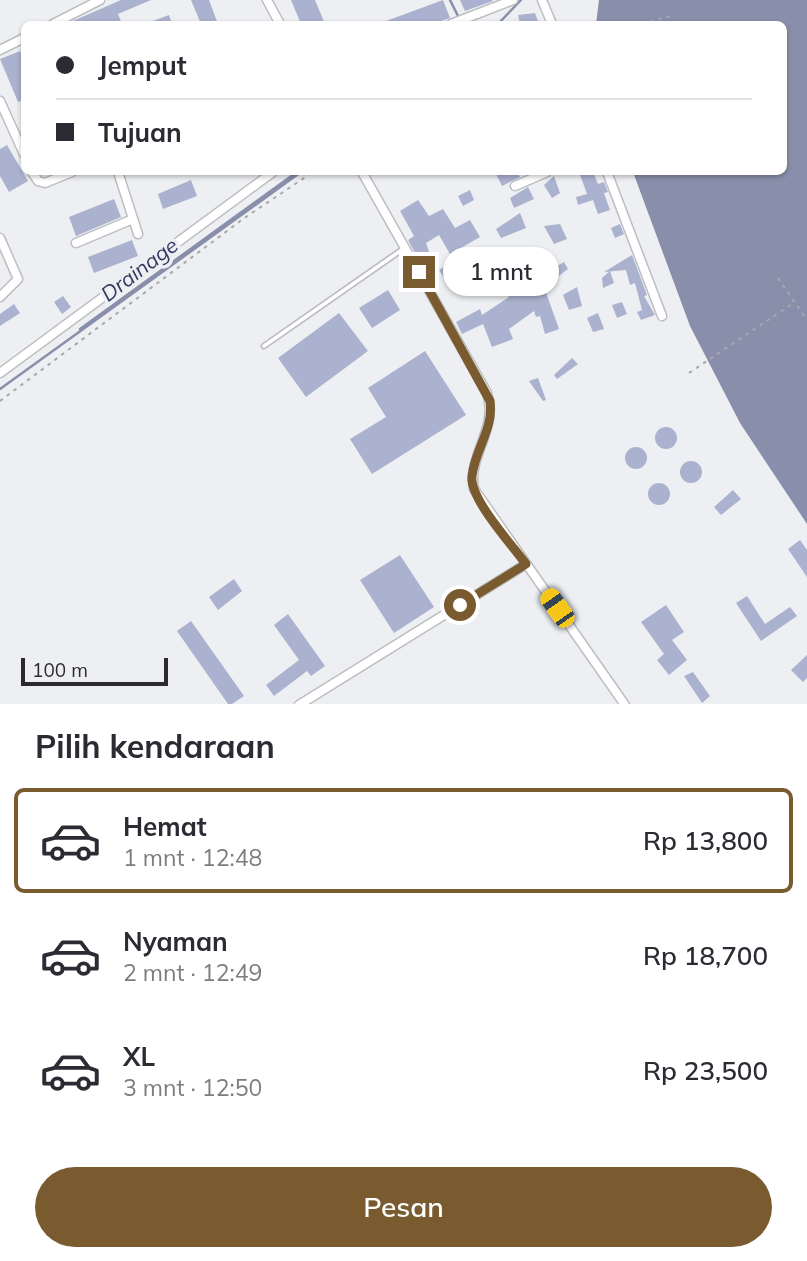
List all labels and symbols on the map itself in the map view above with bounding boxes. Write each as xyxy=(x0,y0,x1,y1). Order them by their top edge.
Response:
water label: Drainage xyxy=(95,232,183,306)
callout: 1 mnt xyxy=(444,247,559,296)
route end xyxy=(403,256,435,288)
car xyxy=(537,585,578,631)
route start xyxy=(444,589,476,621)
scale bar xyxy=(21,656,168,687)

